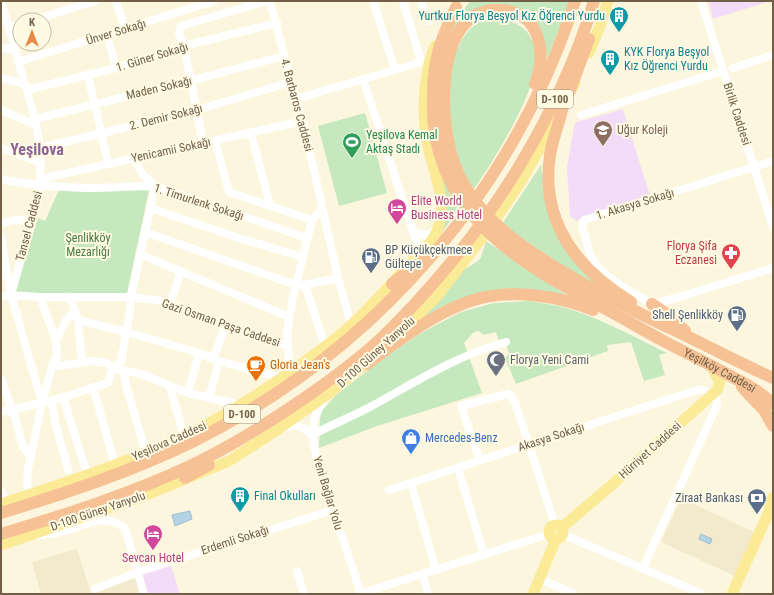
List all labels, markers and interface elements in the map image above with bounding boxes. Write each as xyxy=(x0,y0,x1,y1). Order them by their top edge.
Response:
building icon: Yurtkur Florya Beşyol Kız Öğrenci Yurdu xyxy=(608,5,630,33)
place label: Yurtkur Florya Beşyol Kız Öğrenci Yurdu xyxy=(418,8,605,23)
north arrow xyxy=(12,12,52,52)
street label: Ünver Sokağı xyxy=(84,15,148,48)
text: K xyxy=(29,16,36,29)
street label: 1. Güner Sokağı xyxy=(114,39,190,75)
place label: KYK Florya Beşyol Kız Öğrenci Yurdu xyxy=(624,45,709,73)
building icon: KYK Florya Beşyol Kız Öğrenci Yurdu xyxy=(599,48,621,76)
street label: 4. Barbaros Caddesi xyxy=(278,57,316,153)
street label: Maden Sokağı xyxy=(125,74,193,102)
street label: Birlik Caddesi xyxy=(720,81,754,147)
road number: D-100 xyxy=(537,90,573,108)
street label: 2. Demir Sokağı xyxy=(128,101,204,133)
school or university icon: Uğur Koleji xyxy=(592,119,614,147)
place label: Uğur Koleji xyxy=(617,123,668,137)
place label: Yeşilova Kemal Aktaş Stadı xyxy=(366,128,438,156)
sports icon: Yeşilova Kemal Aktaş Stadı xyxy=(341,131,363,159)
street label: Yenicamii Sokağı xyxy=(130,135,212,165)
district label: Yeşilova xyxy=(10,140,64,159)
street label: 1. Timurlenk Sokağı xyxy=(152,181,246,223)
street label: 1. Akasya Sokağı xyxy=(594,185,676,223)
street label: Tansel Caddesi xyxy=(13,189,45,263)
place label: Elite World Business Hotel xyxy=(411,194,482,222)
hotel icon: Elite World Business Hotel xyxy=(386,197,408,225)
park label: Şenlikköy Mezarlığı xyxy=(66,231,110,259)
place label: Florya Şifa Eczanesi xyxy=(667,239,717,267)
pharmacy icon: Florya Şifa Eczanesi xyxy=(720,242,742,270)
place label: BP Küçükçekmece Gültepe xyxy=(385,243,473,271)
fuel station icon: BP Küçükçekmece Gültepe xyxy=(360,246,382,274)
street label: Gazi Osman Paşa Caddesi xyxy=(160,296,282,350)
fuel station icon: Shell Şenlikköy xyxy=(726,304,748,332)
place label: Shell Şenlikköy xyxy=(652,308,723,322)
street label: D-100 Güney Yanyolu xyxy=(334,313,418,390)
street label: Yeşilköy Caddesi xyxy=(681,345,759,395)
mosque icon: Florya Yeni Cami xyxy=(485,349,507,377)
place label: Florya Yeni Cami xyxy=(510,353,589,367)
cafe icon: Gloria Jean's xyxy=(245,354,267,382)
place label: Gloria Jean's xyxy=(270,358,330,372)
road number: D-100 xyxy=(224,405,260,423)
street label: Yeşilova Caddesi xyxy=(129,418,209,464)
street label: Hürriyet Caddesi xyxy=(616,419,684,481)
street label: Akasya Sokağı xyxy=(516,420,586,454)
shop icon: Mercedes-Benz xyxy=(400,427,422,455)
place label: Mercedes-Benz xyxy=(425,431,498,445)
street label: Yeni Bağlar Yolu xyxy=(310,454,346,532)
building icon: Final Okulları xyxy=(229,485,251,513)
bank icon: Ziraat Bankası xyxy=(746,487,768,515)
street label: D-100 Güney Yanyolu xyxy=(49,488,147,534)
place label: Final Okulları xyxy=(254,489,316,503)
place label: Ziraat Bankası xyxy=(675,491,743,505)
street label: Erdemli Sokağı xyxy=(199,522,271,558)
hotel icon: Sevcan Hotel xyxy=(142,523,164,551)
place label: Sevcan Hotel xyxy=(122,551,184,565)

